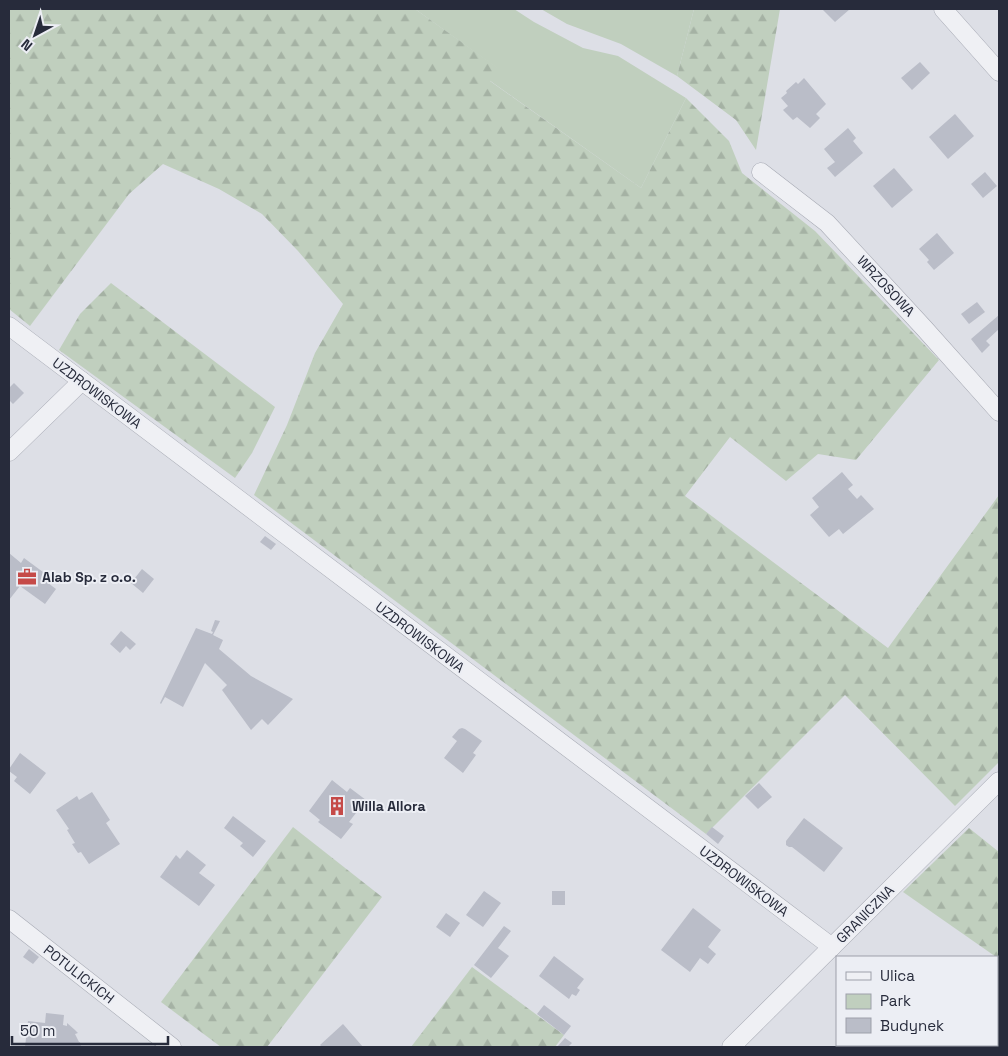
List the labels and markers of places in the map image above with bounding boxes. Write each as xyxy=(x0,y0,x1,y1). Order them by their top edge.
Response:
office icon: Alab Sp. z o.o. xyxy=(16,566,38,588)
place label: Alab Sp. z o.o. xyxy=(42,568,136,586)
building icon: Willa Allora xyxy=(326,795,348,817)
place label: Willa Allora xyxy=(352,797,426,815)

